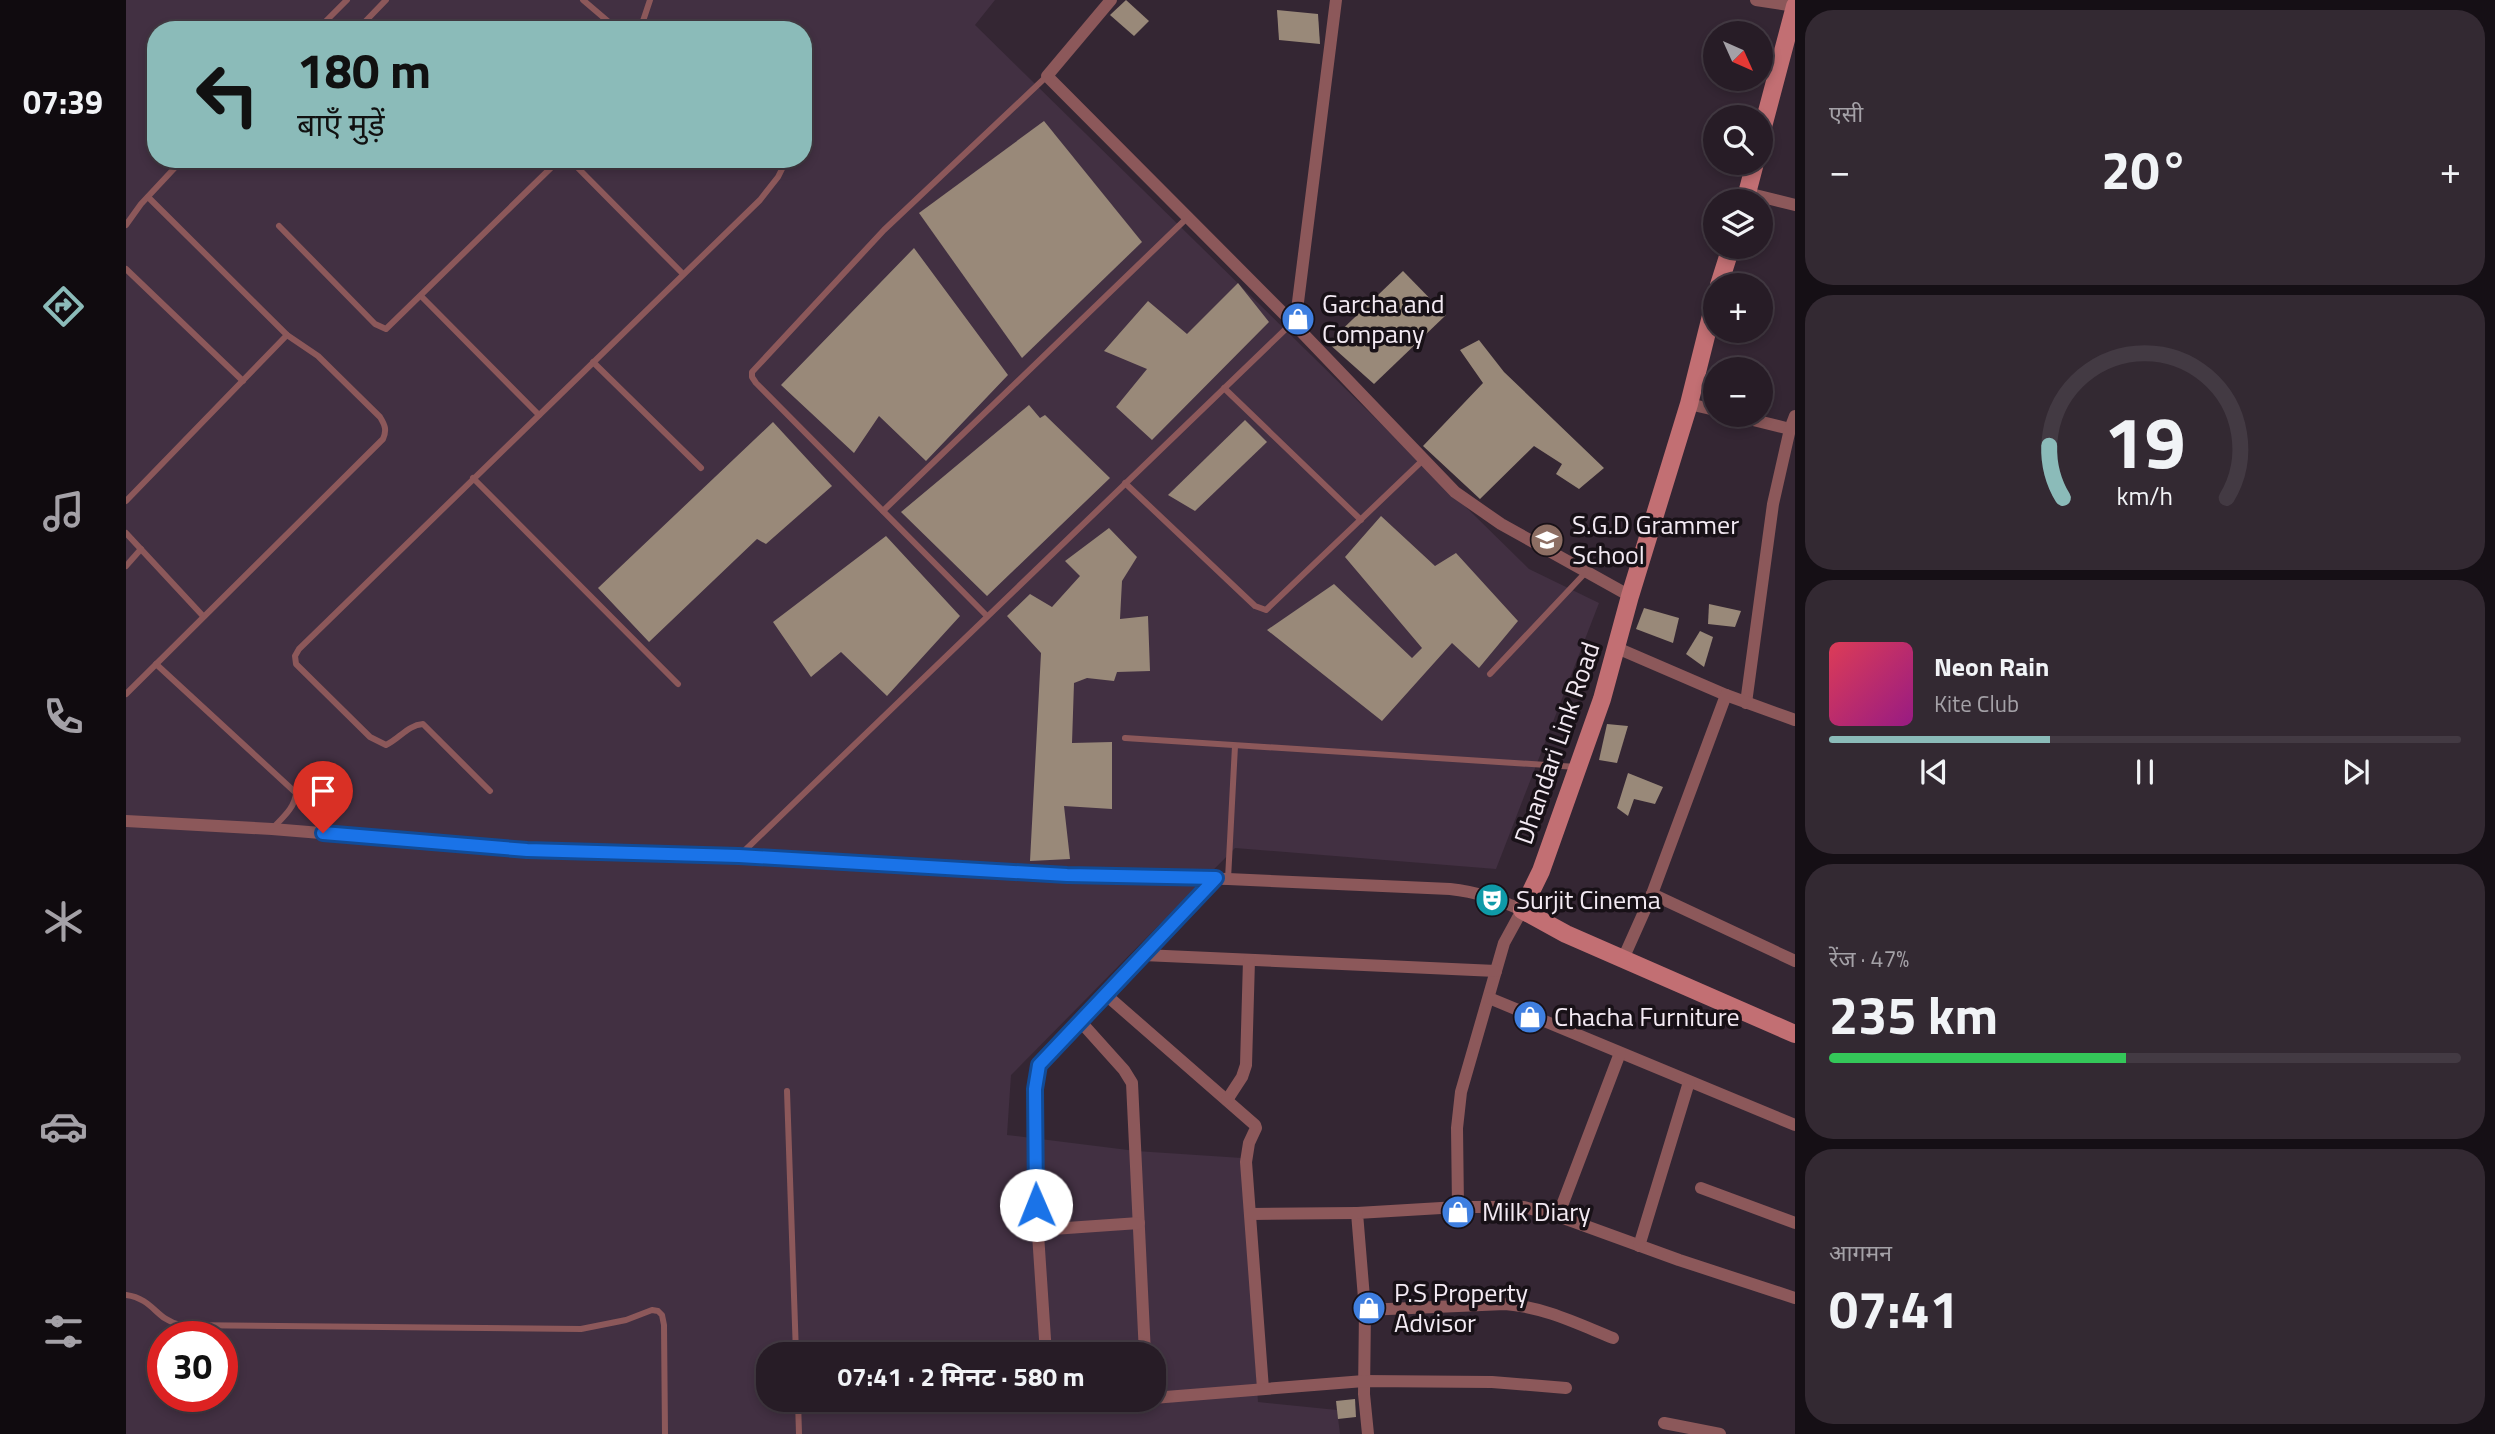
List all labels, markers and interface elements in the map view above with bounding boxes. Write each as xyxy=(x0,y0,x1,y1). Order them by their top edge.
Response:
north arrow xyxy=(1703,21,1773,91)
map controls xyxy=(1703,21,1773,427)
text: 180 m xyxy=(297,32,431,107)
icon: left xyxy=(182,49,273,140)
text: 07:39 xyxy=(23,78,103,126)
text: एसी xyxy=(1829,96,1863,131)
text: बाएँ मुड़ें xyxy=(297,100,385,148)
button: search xyxy=(1703,105,1773,175)
text: 20° xyxy=(2101,130,2189,209)
text: − xyxy=(1829,141,1850,199)
text: + xyxy=(2440,141,2461,199)
button: layers xyxy=(1703,189,1773,259)
button: + xyxy=(1703,273,1773,343)
icon: directions xyxy=(39,282,88,331)
place label: Garcha and Company xyxy=(1322,284,1445,353)
shop icon: Garcha and Company xyxy=(1279,300,1317,338)
button: − xyxy=(1703,357,1773,427)
text: 19 xyxy=(2104,387,2186,497)
text: km/h xyxy=(2117,477,2173,515)
icon: music xyxy=(39,487,88,536)
place label: S.G.D Grammer School xyxy=(1572,505,1739,574)
school or university icon: S.G.D Grammer School xyxy=(1528,521,1566,559)
street label: Dhandari Link Road xyxy=(1504,637,1609,849)
text: Neon Rain xyxy=(1934,647,2049,686)
text: Kite Club xyxy=(1934,686,2019,721)
icon: phone xyxy=(39,692,88,741)
icon: previous xyxy=(1915,753,1953,791)
icon: pause xyxy=(2126,753,2164,791)
icon: next xyxy=(2337,753,2375,791)
pin xyxy=(293,761,353,833)
icon: arrive xyxy=(304,772,342,810)
place label: Surjit Cinema xyxy=(1516,880,1661,919)
theatre icon: Surjit Cinema xyxy=(1473,881,1511,919)
icon: climate xyxy=(39,897,88,946)
text: रेंज · 47% xyxy=(1829,941,1909,976)
text: 235 km xyxy=(1829,975,1998,1054)
place label: Chacha Furniture xyxy=(1554,997,1740,1036)
shop icon: Chacha Furniture xyxy=(1511,998,1549,1036)
icon: car xyxy=(39,1102,88,1151)
position arrow xyxy=(999,1168,1073,1242)
place label: Milk Diary xyxy=(1482,1192,1591,1231)
shop icon: Milk Diary xyxy=(1439,1193,1477,1231)
text: आगमन xyxy=(1829,1235,1892,1270)
text: 07:41 xyxy=(1829,1269,1959,1348)
place label: P.S Property Advisor xyxy=(1394,1273,1528,1342)
shop icon: P.S Property Advisor xyxy=(1350,1289,1388,1327)
icon: filters xyxy=(39,1307,88,1356)
speed limit sign: 30 xyxy=(147,1321,238,1412)
text: 07:41 · 2 मिनट · 580 m xyxy=(837,1357,1085,1396)

